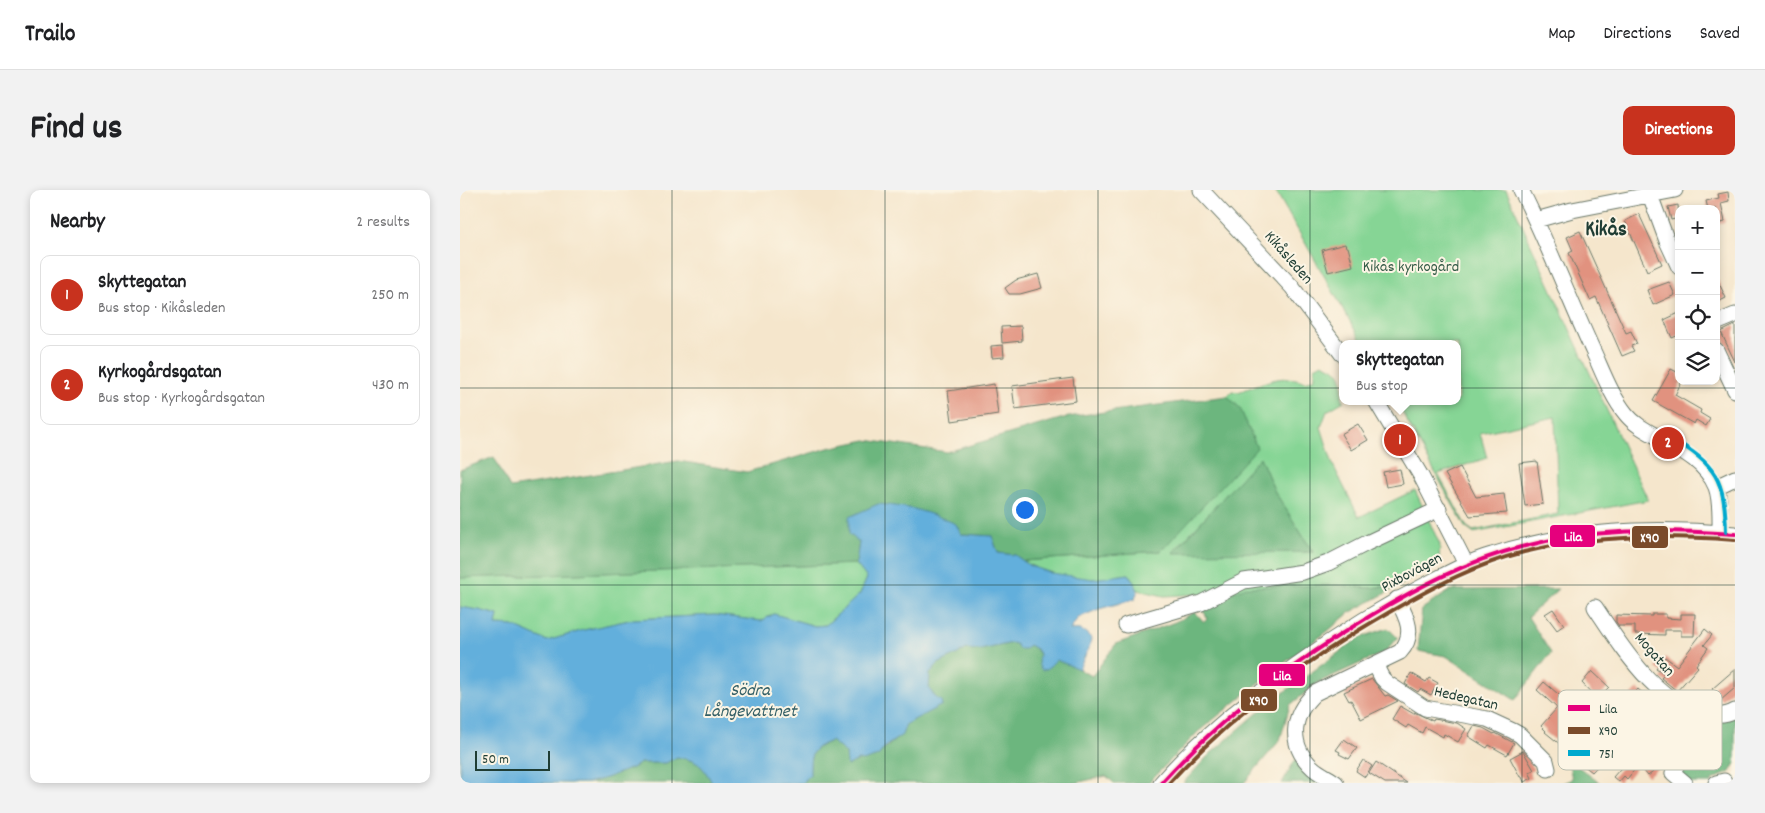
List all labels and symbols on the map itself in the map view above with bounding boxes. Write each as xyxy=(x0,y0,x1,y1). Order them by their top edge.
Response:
district label: Kikås xyxy=(1585,216,1627,246)
street label: Kikåsleden xyxy=(1258,226,1318,290)
park label: Kikås kyrkogård xyxy=(1363,256,1459,279)
pin: 1 xyxy=(1384,421,1416,459)
pin: 2 xyxy=(1652,424,1684,462)
your location xyxy=(1012,497,1038,523)
line badge: Lila xyxy=(1549,524,1596,548)
line badge: X90 xyxy=(1631,525,1669,549)
text: Lila xyxy=(1564,528,1584,548)
text: X90 xyxy=(1641,529,1659,549)
street label: Pixbovägen xyxy=(1377,547,1447,599)
street label: Mogatan xyxy=(1628,628,1680,682)
line badge: Lila xyxy=(1258,663,1306,687)
text: Lila xyxy=(1273,667,1293,687)
water label: Södra Långevattnet xyxy=(704,679,799,725)
street label: Hedegatan xyxy=(1432,680,1500,718)
line badge: X90 xyxy=(1240,688,1278,712)
legend xyxy=(1558,690,1722,770)
text: X90 xyxy=(1250,692,1268,712)
text: Lila xyxy=(1599,700,1618,720)
text: X90 xyxy=(1599,722,1618,742)
text: 751 xyxy=(1599,745,1614,765)
scale bar xyxy=(475,748,550,771)

